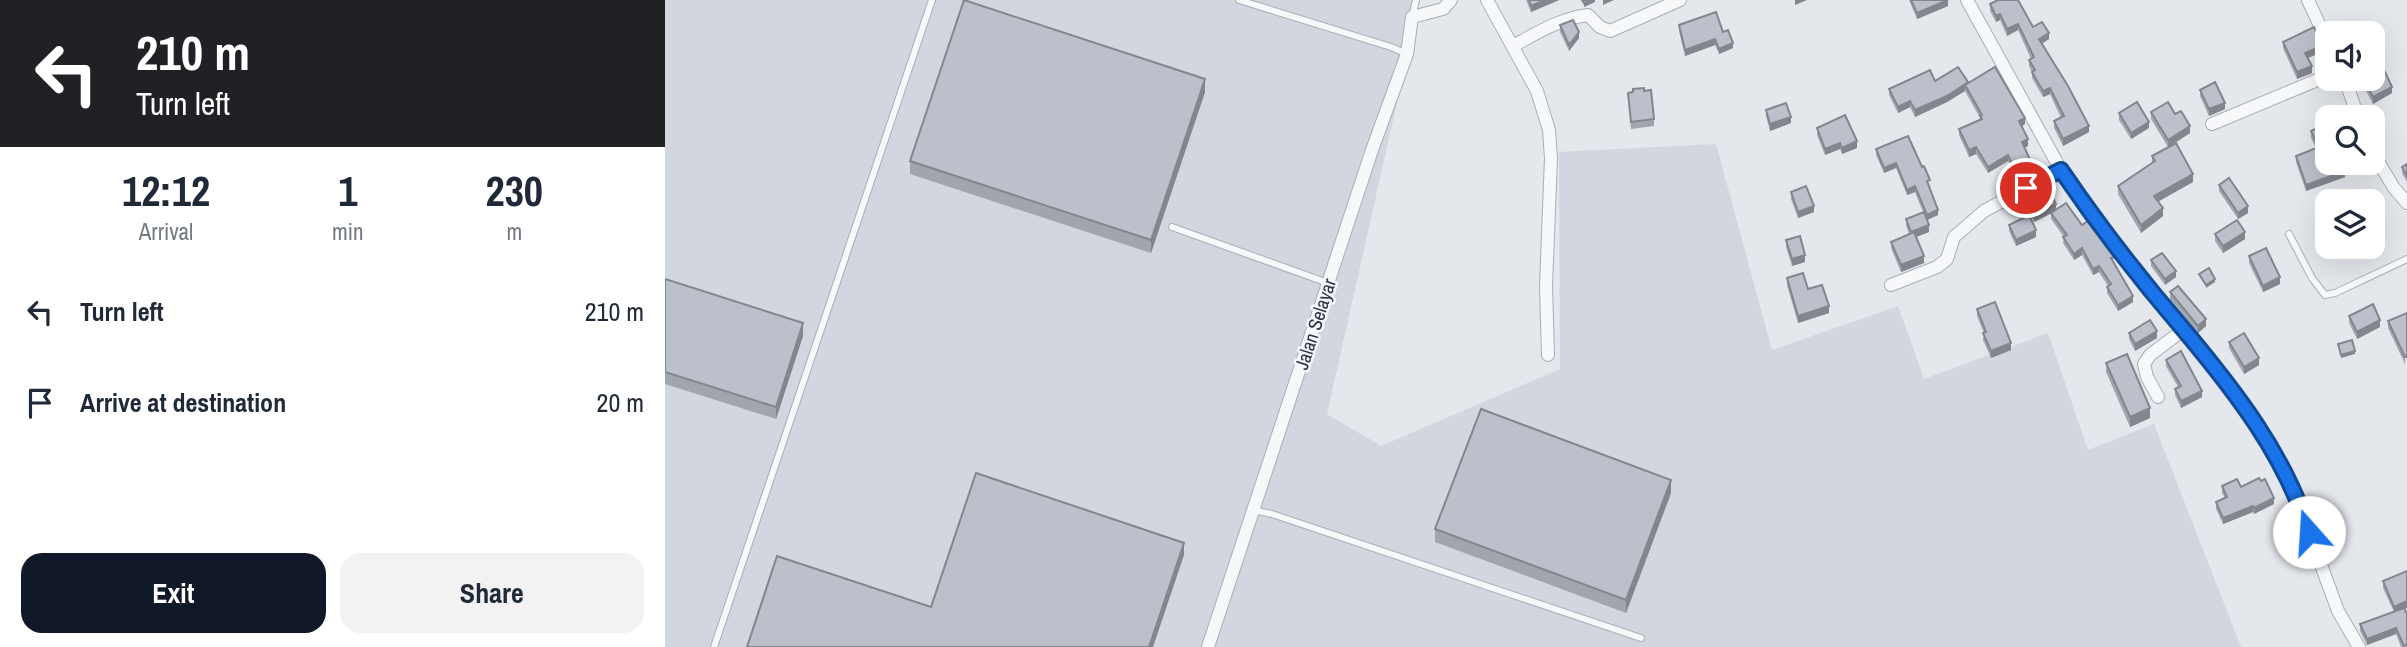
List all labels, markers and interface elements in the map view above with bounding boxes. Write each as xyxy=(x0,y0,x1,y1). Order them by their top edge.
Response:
text: 210 m xyxy=(136,19,250,85)
map controls xyxy=(2315,21,2385,259)
button: sound xyxy=(2315,21,2385,91)
icon: left xyxy=(21,28,112,119)
text: Turn left xyxy=(136,82,230,125)
button: search xyxy=(2315,105,2385,175)
pin xyxy=(1996,158,2056,218)
text: 12:12 xyxy=(122,163,210,219)
text: 1 xyxy=(338,163,357,219)
text: 230 xyxy=(486,163,543,219)
icon: arrive xyxy=(2007,169,2045,207)
button: layers xyxy=(2315,189,2385,259)
text: Arrival xyxy=(139,216,193,247)
text: min xyxy=(332,216,364,247)
text: m xyxy=(506,216,522,247)
street label: Jalan Selayar xyxy=(1288,274,1342,373)
icon: left xyxy=(21,293,59,331)
text: Turn left xyxy=(80,294,164,329)
text: 210 m xyxy=(585,294,644,329)
icon: arrive xyxy=(21,384,59,422)
text: Arrive at destination xyxy=(80,385,286,420)
text: 20 m xyxy=(597,385,644,420)
position arrow xyxy=(2272,495,2346,569)
button: Exit xyxy=(21,553,326,633)
button: Share xyxy=(340,553,644,633)

